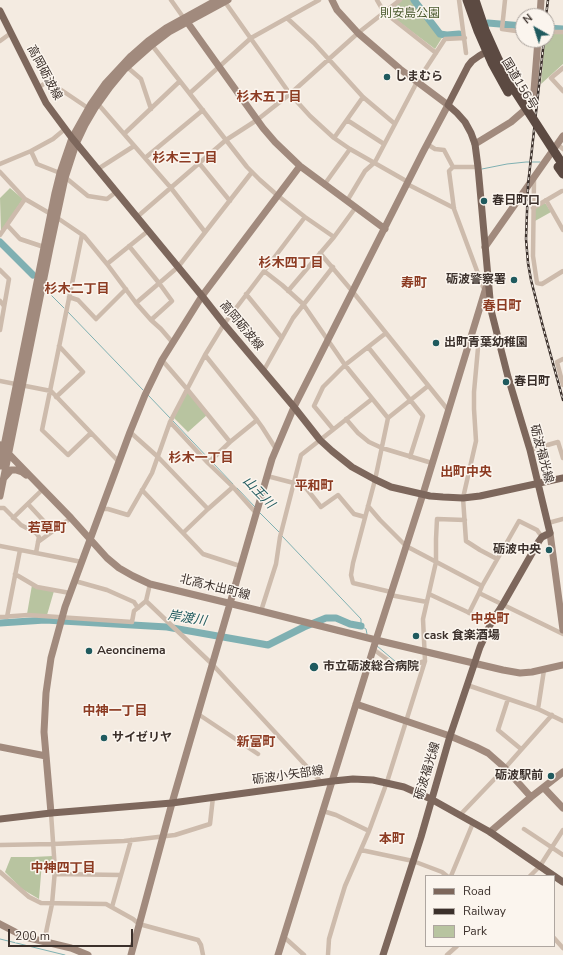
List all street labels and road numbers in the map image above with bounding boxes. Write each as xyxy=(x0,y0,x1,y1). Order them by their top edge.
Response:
street label: 高岡砺波線 xyxy=(24,43,64,103)
street label: 国道156号 xyxy=(498,56,540,112)
street label: 高岡砺波線 xyxy=(216,298,266,354)
street label: 砺波福光線 xyxy=(526,423,556,485)
street label: 北高木出町線 xyxy=(178,572,252,604)
street label: 砺波福光線 xyxy=(412,740,444,802)
street label: 砺波小矢部線 xyxy=(251,764,325,788)

